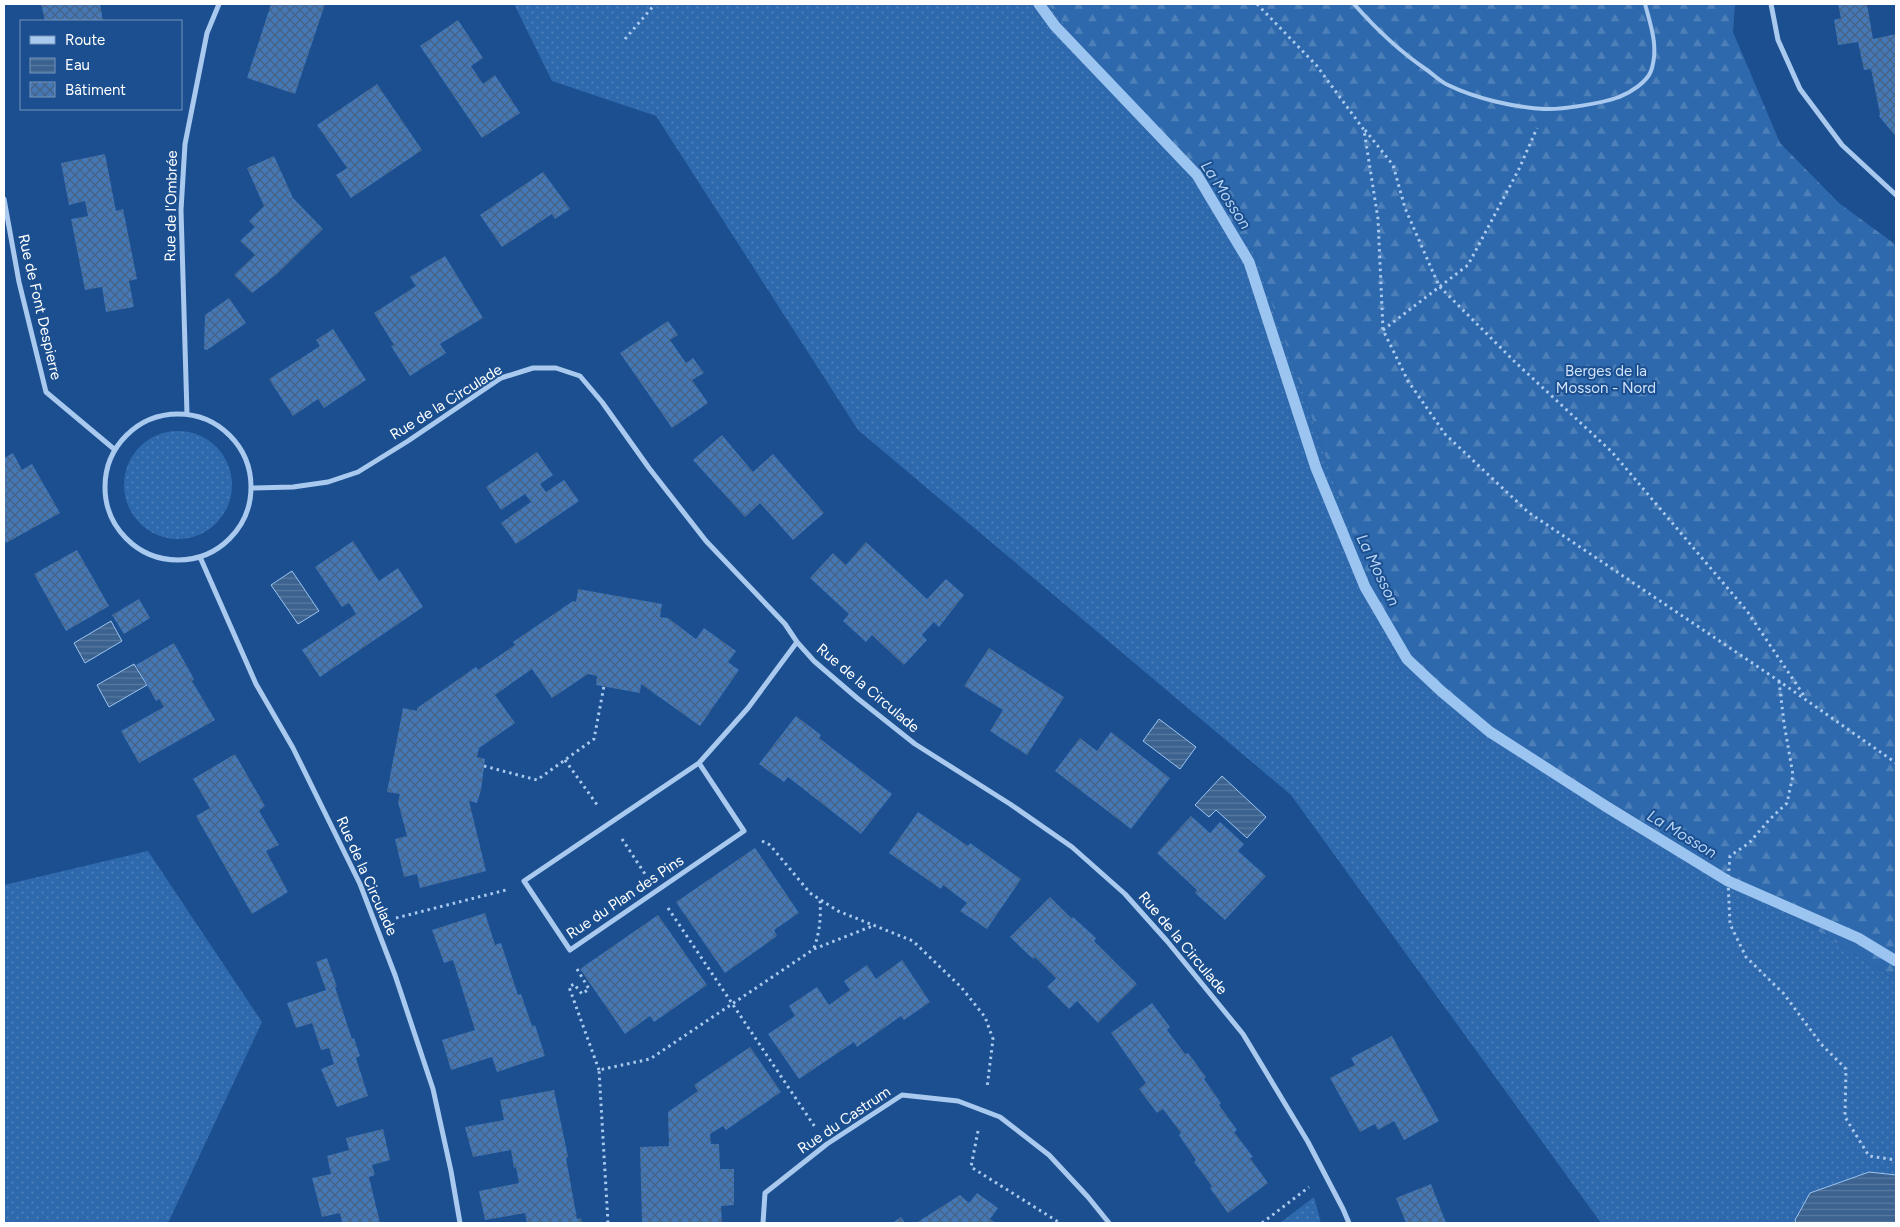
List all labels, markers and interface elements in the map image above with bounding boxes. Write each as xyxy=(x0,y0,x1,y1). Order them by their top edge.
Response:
legend xyxy=(20,20,182,110)
text: Route xyxy=(65,31,105,49)
text: Eau xyxy=(65,56,90,74)
text: Bâtiment xyxy=(65,81,126,99)
street label: Rue de l'Ombrée xyxy=(161,150,181,262)
water label: La Mosson xyxy=(1197,157,1255,233)
street label: Rue de Font Despierre xyxy=(14,232,66,382)
street label: Rue de la Circulade xyxy=(387,360,505,444)
park label: Berges de la Mosson - Nord xyxy=(1556,362,1656,397)
water label: La Mosson xyxy=(1352,531,1404,609)
street label: Rue de la Circulade xyxy=(813,640,923,736)
water label: La Mosson xyxy=(1644,806,1720,862)
street label: Rue de la Circulade xyxy=(333,814,401,938)
street label: Rue du Plan des Pins xyxy=(563,851,687,943)
street label: Rue de la Circulade xyxy=(1135,888,1231,998)
street label: Rue du Castrum xyxy=(794,1082,894,1158)

